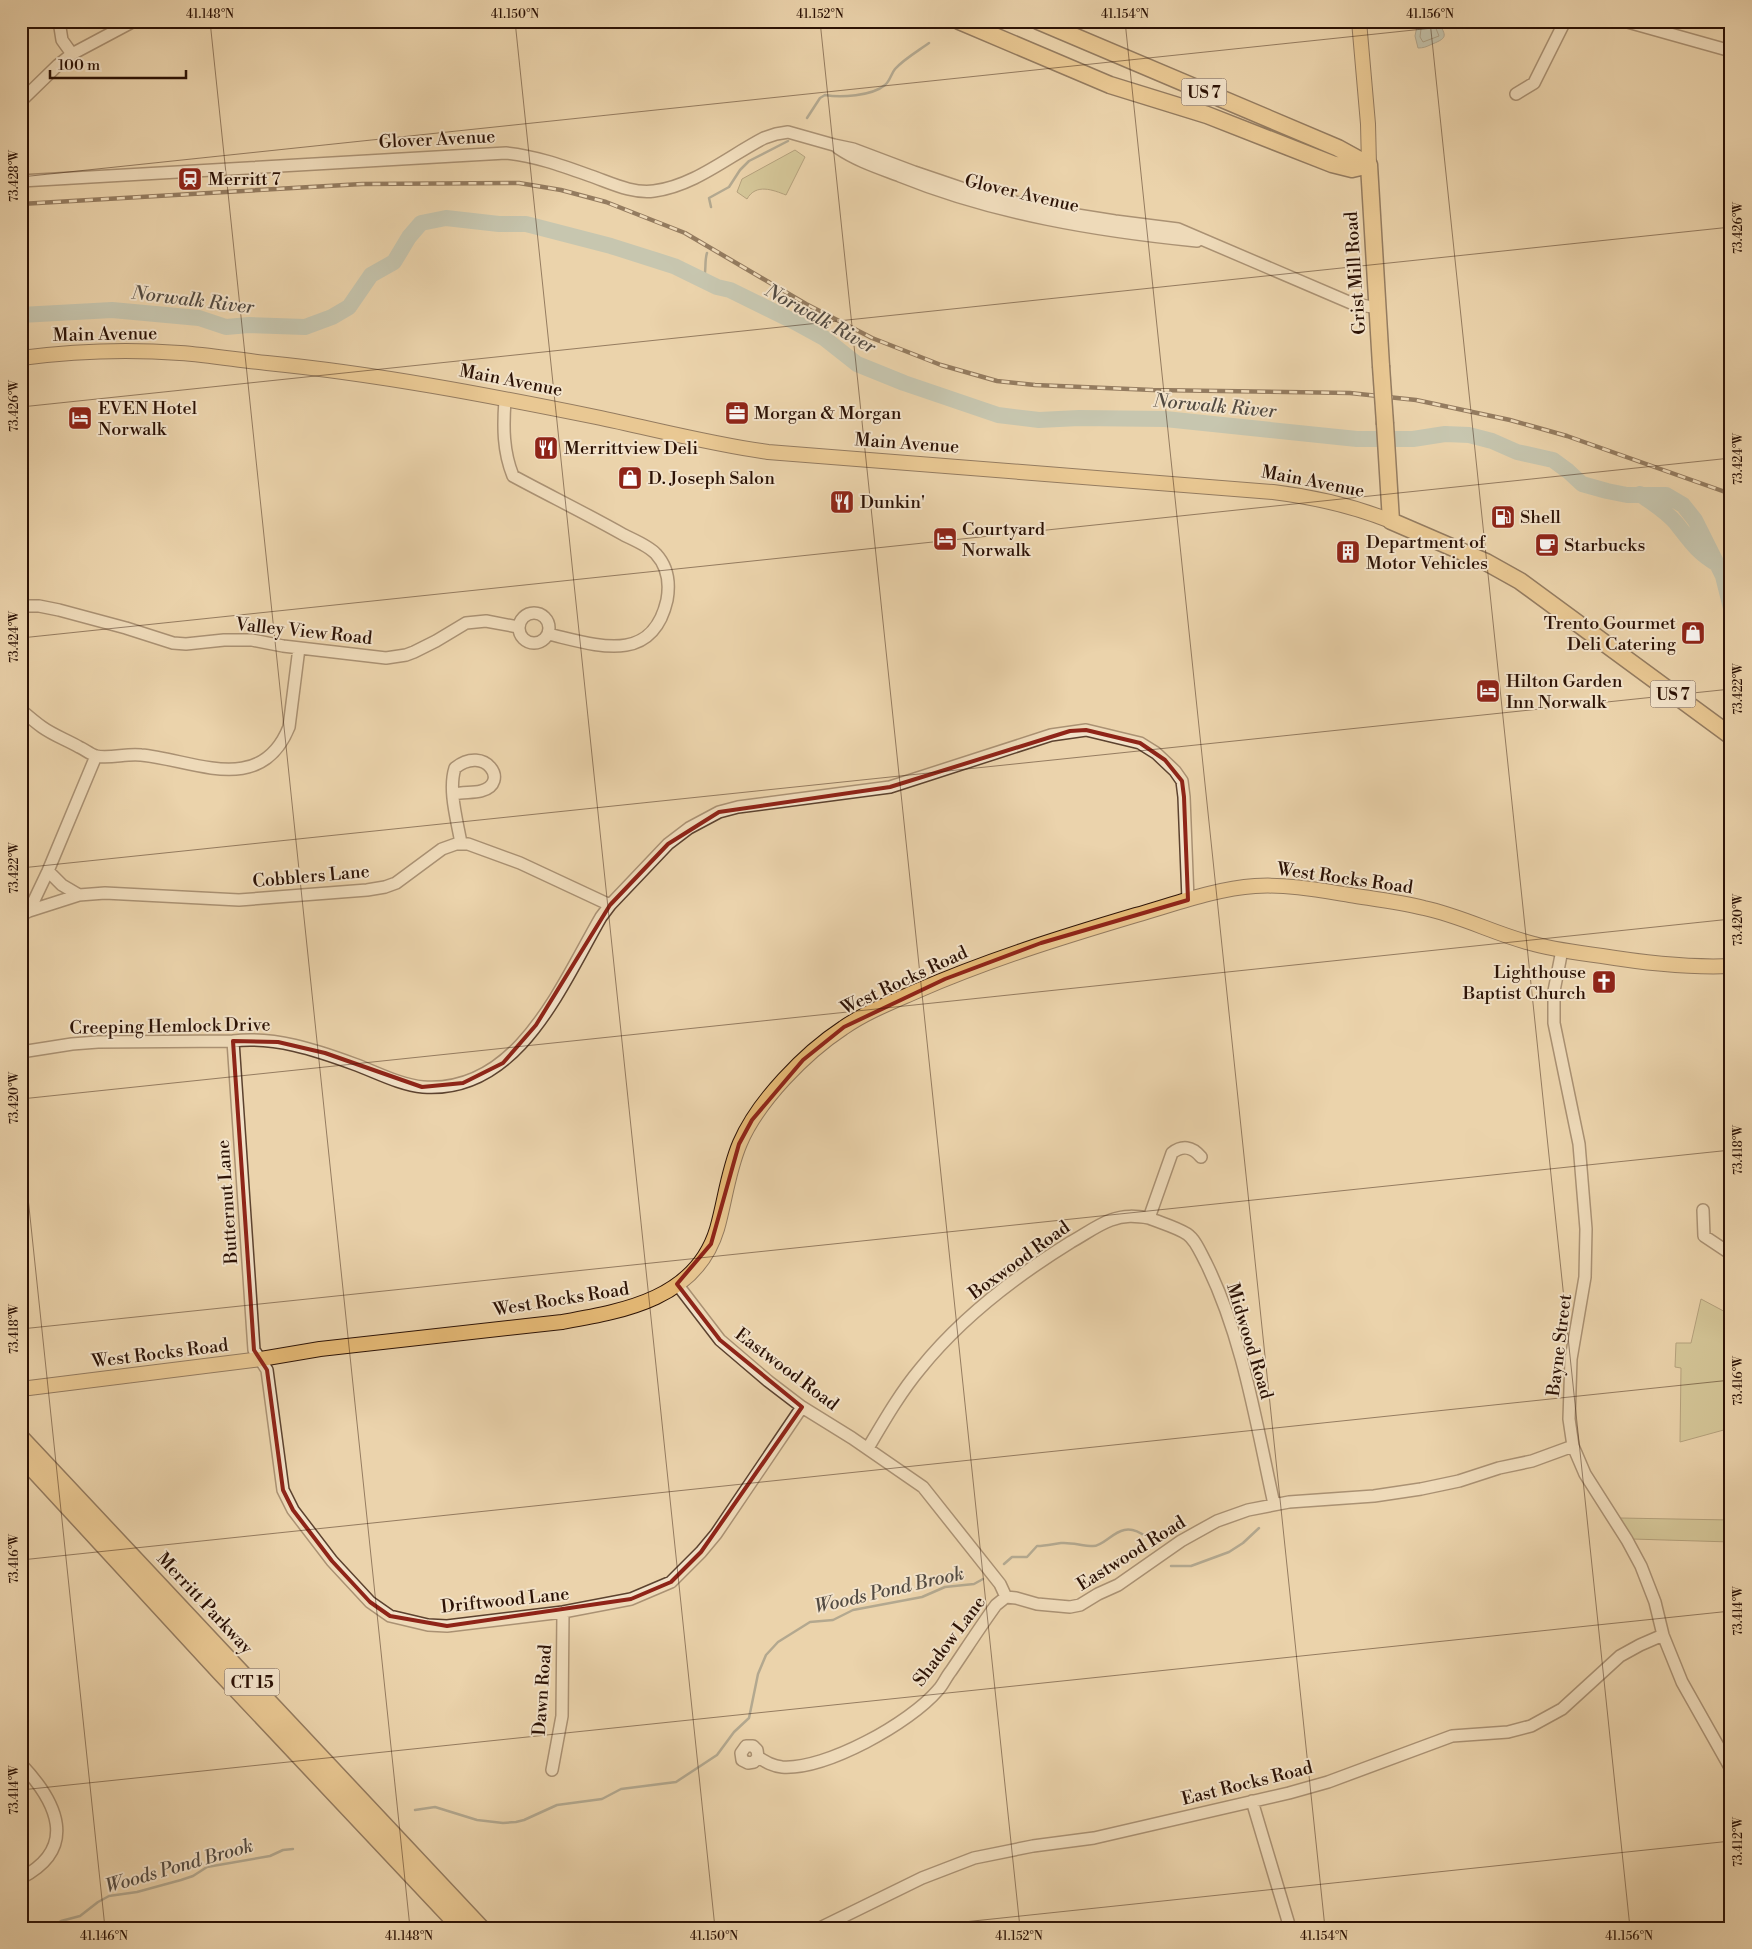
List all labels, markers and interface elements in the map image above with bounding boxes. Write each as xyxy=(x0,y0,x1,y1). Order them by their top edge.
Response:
text: 41.148°N xyxy=(186,7,234,22)
text: 41.150°N xyxy=(491,7,539,22)
text: 41.152°N xyxy=(796,7,844,22)
text: 41.154°N xyxy=(1101,7,1149,22)
text: 41.156°N xyxy=(1406,7,1454,22)
scale bar xyxy=(50,48,186,80)
text: 100 m xyxy=(58,56,100,75)
road number: US 7 xyxy=(1182,78,1226,105)
street label: Glover Avenue xyxy=(378,125,496,154)
text: 73.428°W xyxy=(7,149,22,202)
station icon: Merritt 7 xyxy=(177,166,203,192)
place label: Merritt 7 xyxy=(208,168,281,191)
street label: Glover Avenue xyxy=(962,169,1081,218)
text: 73.426°W xyxy=(1731,201,1746,254)
street label: Grist Mill Road xyxy=(1340,210,1371,335)
water label: Norwalk River xyxy=(760,278,881,360)
water label: Norwalk River xyxy=(129,280,256,320)
street label: Main Avenue xyxy=(52,322,158,347)
street label: Main Avenue xyxy=(457,359,565,402)
text: 73.426°W xyxy=(7,379,22,432)
water label: Norwalk River xyxy=(1152,389,1278,423)
place label: EVEN Hotel Norwalk xyxy=(98,397,198,441)
office icon: Morgan & Morgan xyxy=(724,400,750,426)
place label: Morgan & Morgan xyxy=(754,402,902,425)
hotel icon: EVEN Hotel Norwalk xyxy=(67,405,93,431)
street label: Main Avenue xyxy=(854,428,960,459)
text: 73.424°W xyxy=(1731,432,1746,485)
restaurant icon: Merrittview Deli xyxy=(533,435,559,461)
place label: Merrittview Deli xyxy=(564,437,698,460)
street label: Main Avenue xyxy=(1259,460,1367,503)
shop icon: D. Joseph Salon xyxy=(617,465,643,491)
place label: D. Joseph Salon xyxy=(648,467,775,490)
restaurant icon: Dunkin' xyxy=(829,489,855,515)
place label: Dunkin' xyxy=(860,491,925,514)
fuel station icon: Shell xyxy=(1490,504,1516,530)
place label: Shell xyxy=(1520,506,1561,529)
place label: Courtyard Norwalk xyxy=(962,518,1046,562)
hotel icon: Courtyard Norwalk xyxy=(932,526,958,552)
place label: Department of Motor Vehicles xyxy=(1366,531,1488,575)
cafe icon: Starbucks xyxy=(1534,532,1560,558)
place label: Starbucks xyxy=(1564,534,1645,557)
building icon: Department of Motor Vehicles xyxy=(1335,539,1361,565)
text: 73.424°W xyxy=(7,610,22,663)
place label: Trento Gourmet Deli Catering xyxy=(1544,612,1677,656)
street label: Valley View Road xyxy=(234,613,374,650)
shop icon: Trento Gourmet Deli Catering xyxy=(1680,620,1706,646)
text: 73.422°W xyxy=(1731,662,1746,715)
place label: Hilton Garden Inn Norwalk xyxy=(1506,670,1623,714)
hotel icon: Hilton Garden Inn Norwalk xyxy=(1475,678,1501,704)
road number: US 7 xyxy=(1650,681,1696,708)
text: 73.422°W xyxy=(7,841,22,894)
street label: West Rocks Road xyxy=(1274,857,1415,900)
street label: Cobblers Lane xyxy=(251,860,371,893)
text: 73.420°W xyxy=(1731,893,1746,946)
street label: West Rocks Road xyxy=(836,941,972,1020)
place label: Lighthouse Baptist Church xyxy=(1462,961,1586,1005)
church icon: Lighthouse Baptist Church xyxy=(1591,969,1617,995)
street label: Creeping Hemlock Drive xyxy=(69,1013,271,1040)
text: 73.420°W xyxy=(7,1071,22,1124)
text: 73.418°W xyxy=(1731,1124,1746,1175)
street label: Butternut Lane xyxy=(212,1139,243,1266)
street label: Boxwood Road xyxy=(963,1215,1075,1305)
street label: West Rocks Road xyxy=(490,1277,631,1322)
street label: Midwood Road xyxy=(1221,1280,1278,1403)
street label: Bayne Street xyxy=(1542,1292,1577,1398)
text: 73.418°W xyxy=(7,1303,22,1354)
street label: Eastwood Road xyxy=(730,1323,844,1416)
street label: West Rocks Road xyxy=(90,1334,230,1373)
text: 73.416°W xyxy=(1731,1355,1746,1406)
street label: Eastwood Road xyxy=(1073,1510,1191,1596)
text: 73.416°W xyxy=(7,1533,22,1584)
street label: Merritt Parkway xyxy=(152,1548,258,1659)
water label: Woods Pond Brook xyxy=(812,1561,966,1619)
street label: Driftwood Lane xyxy=(440,1582,570,1619)
text: 73.414°W xyxy=(1731,1585,1746,1636)
street label: Shadow Lane xyxy=(908,1592,991,1691)
street label: Dawn Road xyxy=(528,1643,557,1737)
road number: CT 15 xyxy=(224,1668,280,1695)
street label: East Rocks Road xyxy=(1179,1756,1316,1811)
text: 73.414°W xyxy=(7,1764,22,1815)
text: 73.412°W xyxy=(1731,1816,1746,1867)
water label: Woods Pond Brook xyxy=(103,1833,256,1899)
text: 41.146°N xyxy=(80,1929,128,1944)
text: 41.148°N xyxy=(385,1929,433,1944)
text: 41.150°N xyxy=(690,1929,738,1944)
text: 41.152°N xyxy=(995,1929,1043,1944)
text: 41.154°N xyxy=(1300,1929,1348,1944)
text: 41.156°N xyxy=(1605,1929,1653,1944)

